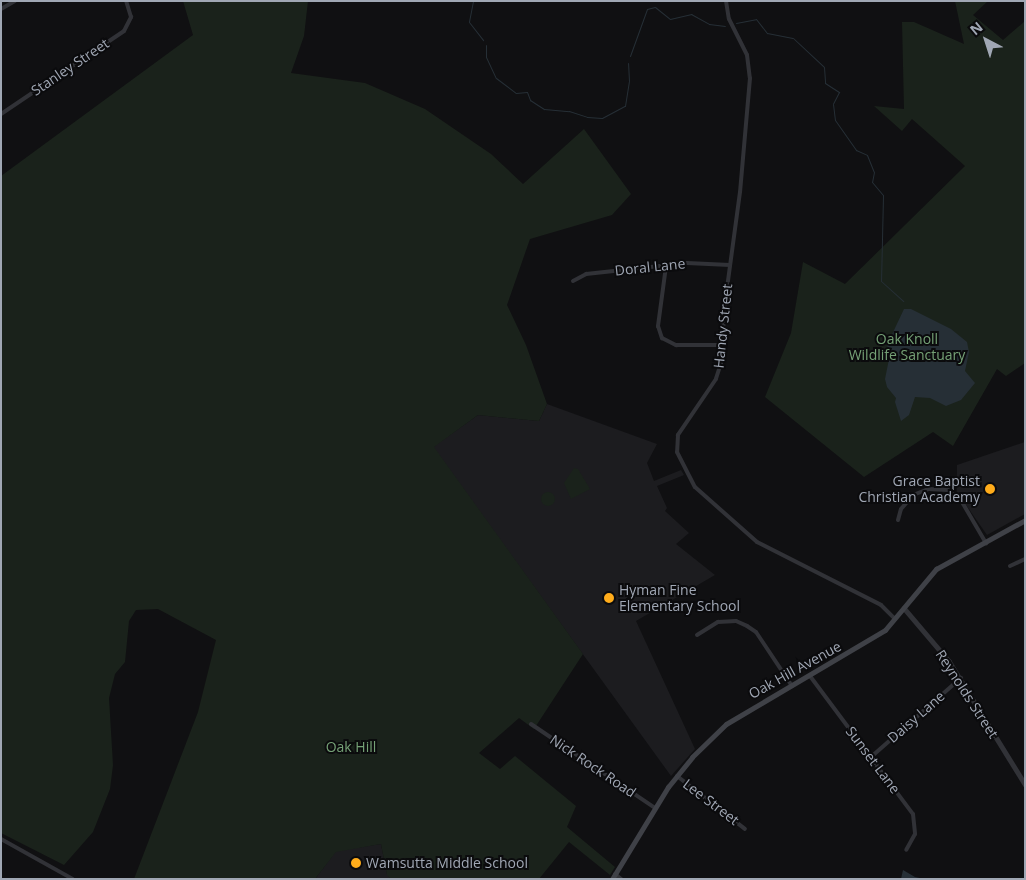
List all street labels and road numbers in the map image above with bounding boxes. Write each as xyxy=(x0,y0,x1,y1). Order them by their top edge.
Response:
street label: Stanley Street xyxy=(28,35,112,99)
street label: Doral Lane xyxy=(614,255,686,279)
street label: Handy Street xyxy=(710,283,736,369)
street label: Oak Hill Avenue xyxy=(746,638,844,702)
street label: Reynolds Street xyxy=(932,647,1002,741)
street label: Daisy Lane xyxy=(884,688,948,746)
street label: Sunset Lane xyxy=(842,723,904,797)
street label: Nick Rock Road xyxy=(547,731,639,801)
street label: Lee Street xyxy=(680,776,742,828)

